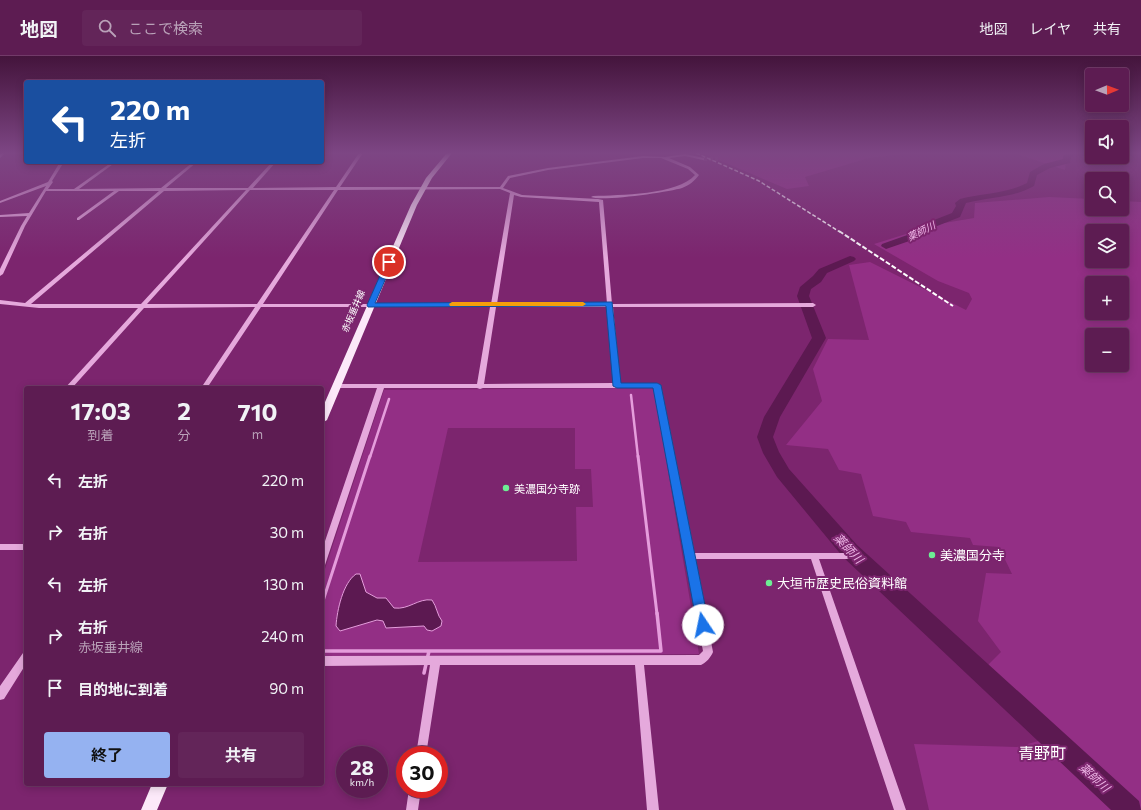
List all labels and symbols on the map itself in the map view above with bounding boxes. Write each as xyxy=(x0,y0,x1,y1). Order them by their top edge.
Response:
north arrow xyxy=(1085,68,1129,112)
water label: 薬師川 xyxy=(905,218,938,243)
pin xyxy=(372,245,406,279)
street label: 赤坂垂井線 xyxy=(339,287,367,334)
place label: 美濃国分寺跡 xyxy=(514,482,580,495)
marker: 美濃国分寺跡 xyxy=(501,483,511,493)
water label: 薬師川 xyxy=(831,530,868,567)
place label: 美濃国分寺 xyxy=(940,547,1005,563)
marker: 美濃国分寺 xyxy=(927,550,937,560)
place label: 大垣市歴史民俗資料館 xyxy=(777,575,907,591)
marker: 大垣市歴史民俗資料館 xyxy=(764,578,774,588)
position arrow xyxy=(682,604,724,646)
district label: 青野町 xyxy=(1018,743,1066,762)
speed limit sign: 30 xyxy=(396,746,448,798)
water label: 薬師川 xyxy=(1077,760,1114,796)

